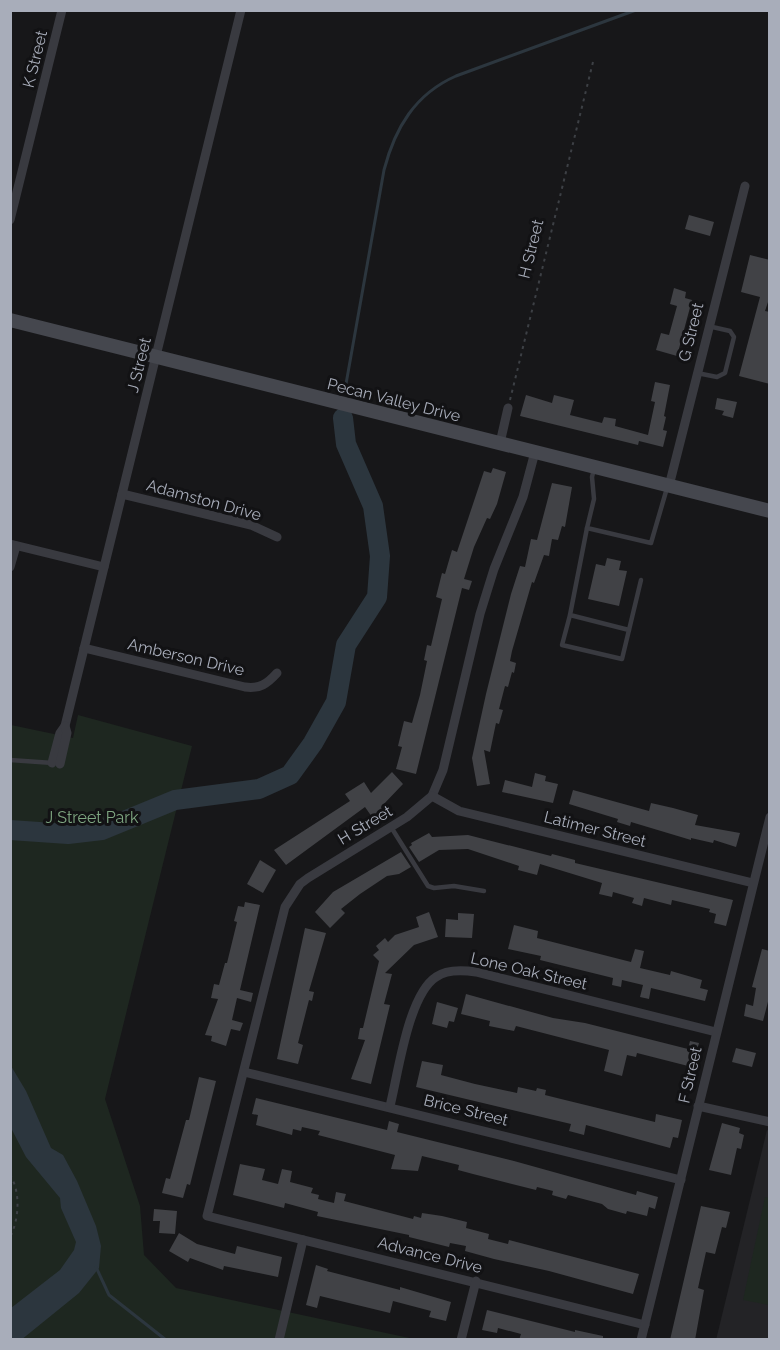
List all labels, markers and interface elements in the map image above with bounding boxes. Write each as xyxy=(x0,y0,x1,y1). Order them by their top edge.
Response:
street label: K Street xyxy=(19,28,51,90)
street label: H Street xyxy=(514,217,548,281)
street label: G Street xyxy=(675,300,708,363)
street label: J Street xyxy=(123,335,155,395)
street label: Pecan Valley Drive xyxy=(325,374,463,426)
street label: Adamston Drive xyxy=(145,476,263,524)
street label: Amberson Drive xyxy=(126,634,246,680)
street label: H Street xyxy=(334,801,396,849)
street label: Latimer Street xyxy=(542,807,649,851)
park label: J Street Park xyxy=(46,808,139,827)
street label: Lone Oak Street xyxy=(469,948,590,994)
street label: F Street xyxy=(674,1044,706,1105)
street label: Brice Street xyxy=(422,1090,511,1130)
street label: Advance Drive xyxy=(376,1233,484,1277)

